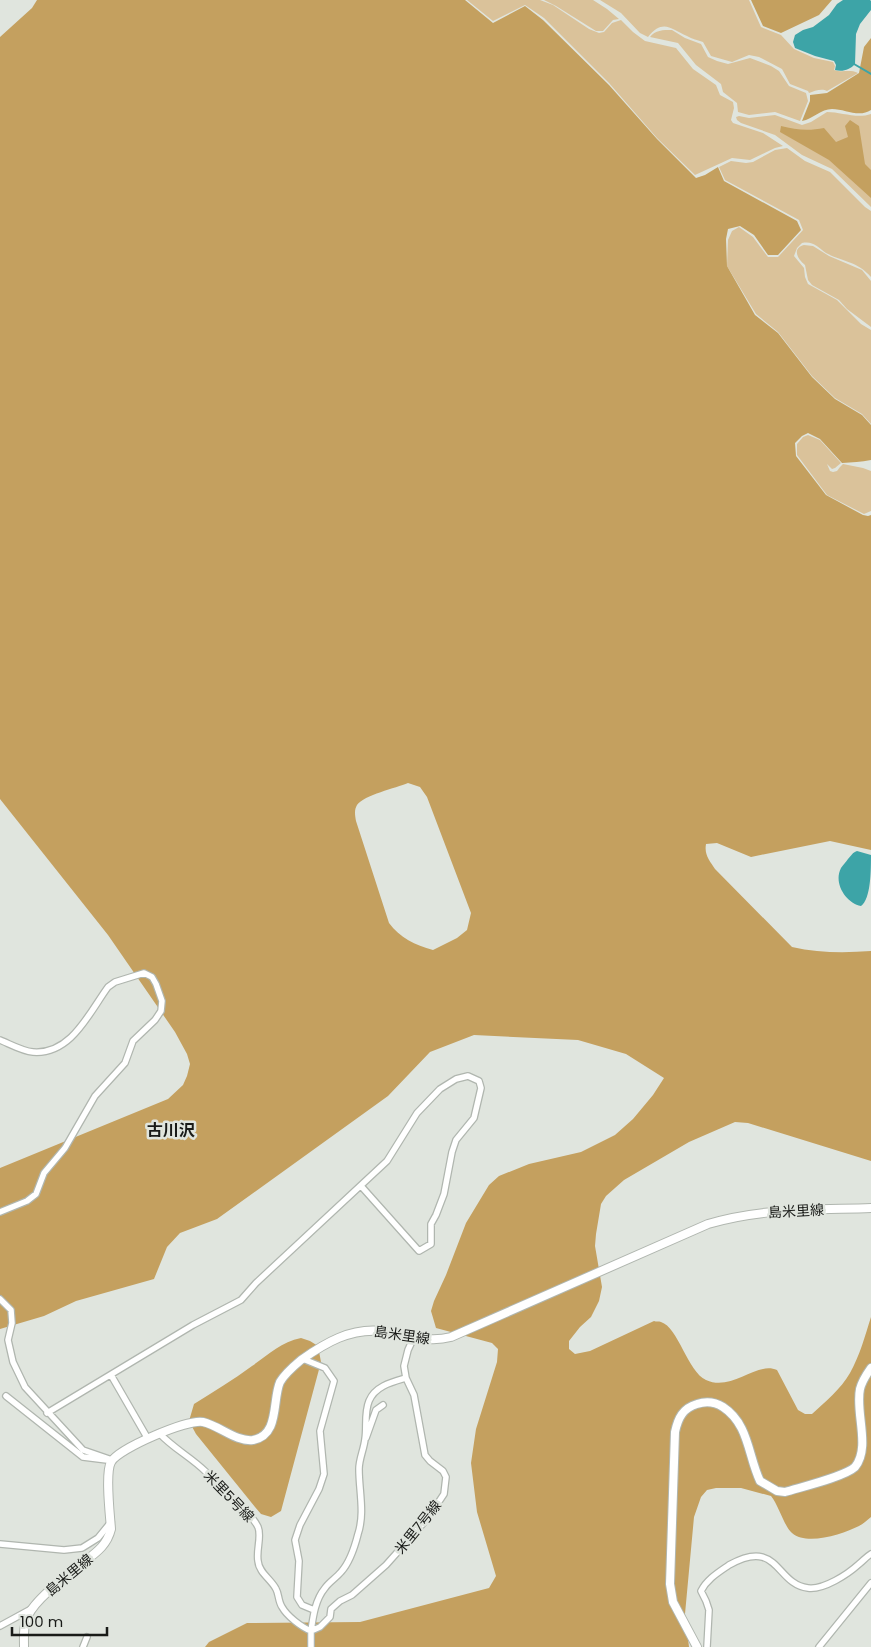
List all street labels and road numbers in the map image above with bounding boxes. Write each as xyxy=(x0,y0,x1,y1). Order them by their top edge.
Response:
street label: 島米里線 xyxy=(768,1200,824,1222)
street label: 島米里線 xyxy=(373,1321,431,1349)
street label: 米里5号線 xyxy=(199,1466,259,1526)
street label: 米里7号線 xyxy=(390,1496,446,1558)
street label: 島米里線 xyxy=(41,1549,97,1601)

